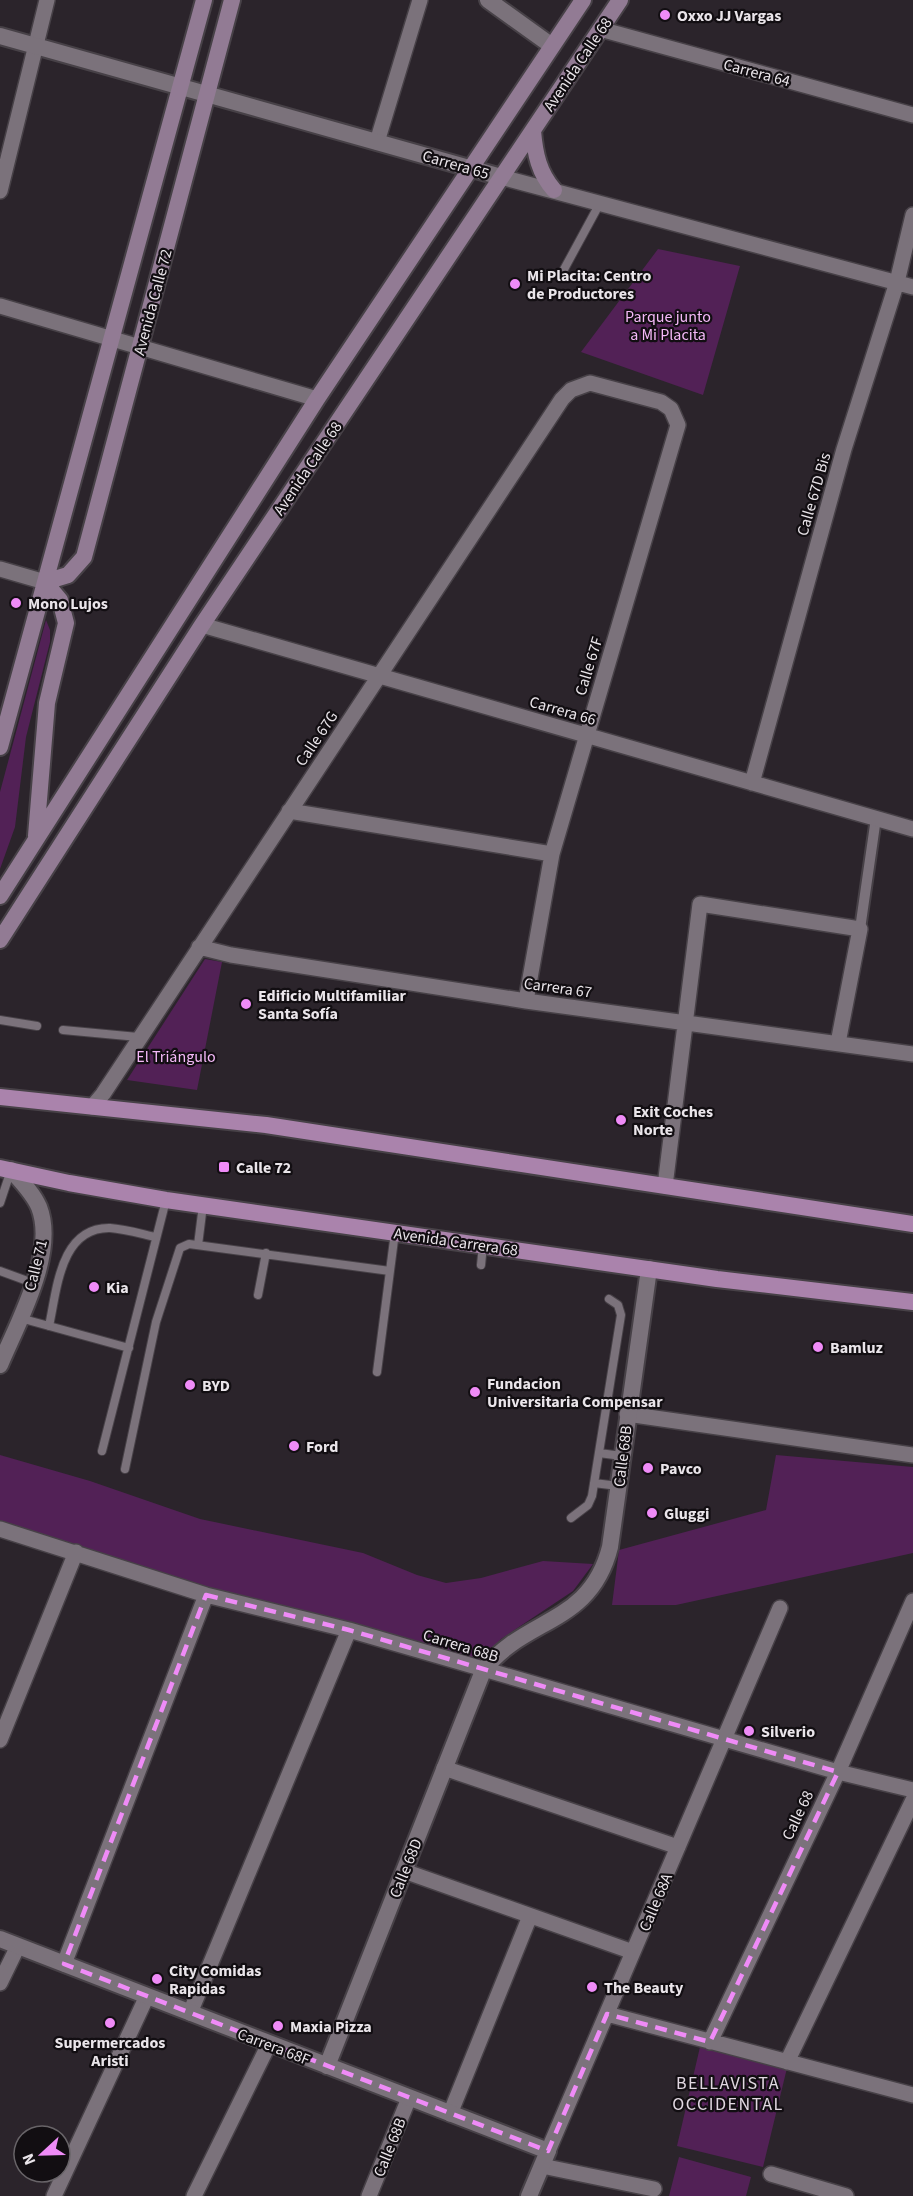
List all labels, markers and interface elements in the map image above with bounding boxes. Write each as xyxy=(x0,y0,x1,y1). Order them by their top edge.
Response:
place label: Oxxo JJ Vargas xyxy=(677,5,781,27)
marker: Oxxo JJ Vargas xyxy=(658,8,672,22)
street label: Avenida Calle 68 xyxy=(538,13,617,116)
street label: Carrera 64 xyxy=(721,53,793,92)
street label: Carrera 65 xyxy=(420,145,492,185)
street label: Avenida Calle 72 xyxy=(128,247,178,358)
place label: Mi Placita: Centro de Productores xyxy=(527,265,652,305)
marker: Mi Placita: Centro de Productores xyxy=(508,277,522,291)
park label: Parque junto a Mi Placita xyxy=(625,306,711,346)
street label: Avenida Calle 68 xyxy=(268,417,347,520)
street label: Calle 67D Bis xyxy=(792,450,836,538)
place label: Mono Lujos xyxy=(28,593,108,615)
marker: Mono Lujos xyxy=(9,596,23,610)
street label: Calle 67F xyxy=(570,634,608,698)
street label: Carrera 66 xyxy=(527,691,599,731)
street label: Calle 67G xyxy=(290,707,343,771)
street label: Carrera 67 xyxy=(522,972,593,1004)
place label: Edificio Multifamiliar Santa Sofía xyxy=(258,985,407,1025)
marker: Edificio Multifamiliar Santa Sofía xyxy=(239,997,253,1011)
park label: El Triángulo xyxy=(136,1046,216,1068)
place label: Exit Coches Norte xyxy=(633,1101,713,1141)
marker: Exit Coches Norte xyxy=(614,1113,628,1127)
place label: Calle 72 xyxy=(236,1157,291,1179)
marker: Calle 72 xyxy=(217,1160,231,1174)
street label: Avenida Carrera 68 xyxy=(392,1222,519,1262)
street label: Calle 71 xyxy=(19,1237,53,1293)
place label: Kia xyxy=(106,1277,129,1299)
marker: Kia xyxy=(87,1280,101,1294)
place label: Bamluz xyxy=(830,1337,883,1359)
marker: Bamluz xyxy=(811,1340,825,1354)
place label: Fundacion Universitaria Compensar xyxy=(487,1373,663,1413)
place label: BYD xyxy=(202,1375,230,1397)
marker: BYD xyxy=(183,1378,197,1392)
marker: Fundacion Universitaria Compensar xyxy=(468,1385,482,1399)
street label: Calle 68B xyxy=(608,1424,638,1488)
place label: Ford xyxy=(306,1436,338,1458)
marker: Ford xyxy=(287,1439,301,1453)
place label: Pavco xyxy=(660,1458,702,1480)
marker: Pavco xyxy=(641,1461,655,1475)
place label: Gluggi xyxy=(664,1503,709,1525)
marker: Gluggi xyxy=(645,1506,659,1520)
street label: Carrera 68B xyxy=(420,1624,501,1668)
place label: Silverio xyxy=(761,1721,815,1743)
marker: Silverio xyxy=(742,1724,756,1738)
street label: Calle 68 xyxy=(777,1787,819,1844)
street label: Calle 68D xyxy=(384,1835,428,1901)
street label: Calle 68A xyxy=(634,1870,678,1935)
place label: City Comidas Rapidas xyxy=(169,1960,261,2000)
marker: City Comidas Rapidas xyxy=(150,1972,164,1986)
place label: The Beauty xyxy=(604,1977,684,1999)
marker: The Beauty xyxy=(585,1980,599,1994)
marker: Supermercados Aristi xyxy=(103,2016,117,2030)
place label: Maxia Pizza xyxy=(290,2016,372,2038)
marker: Maxia Pizza xyxy=(271,2019,285,2033)
street label: Carrera 68F xyxy=(234,2023,313,2071)
place label: Supermercados Aristi xyxy=(55,2032,165,2072)
district label: BELLAVISTA OCCIDENTAL xyxy=(672,2071,784,2117)
street label: Calle 68B xyxy=(368,2115,412,2180)
north arrow xyxy=(12,2124,72,2184)
text: N xyxy=(17,2150,41,2168)

